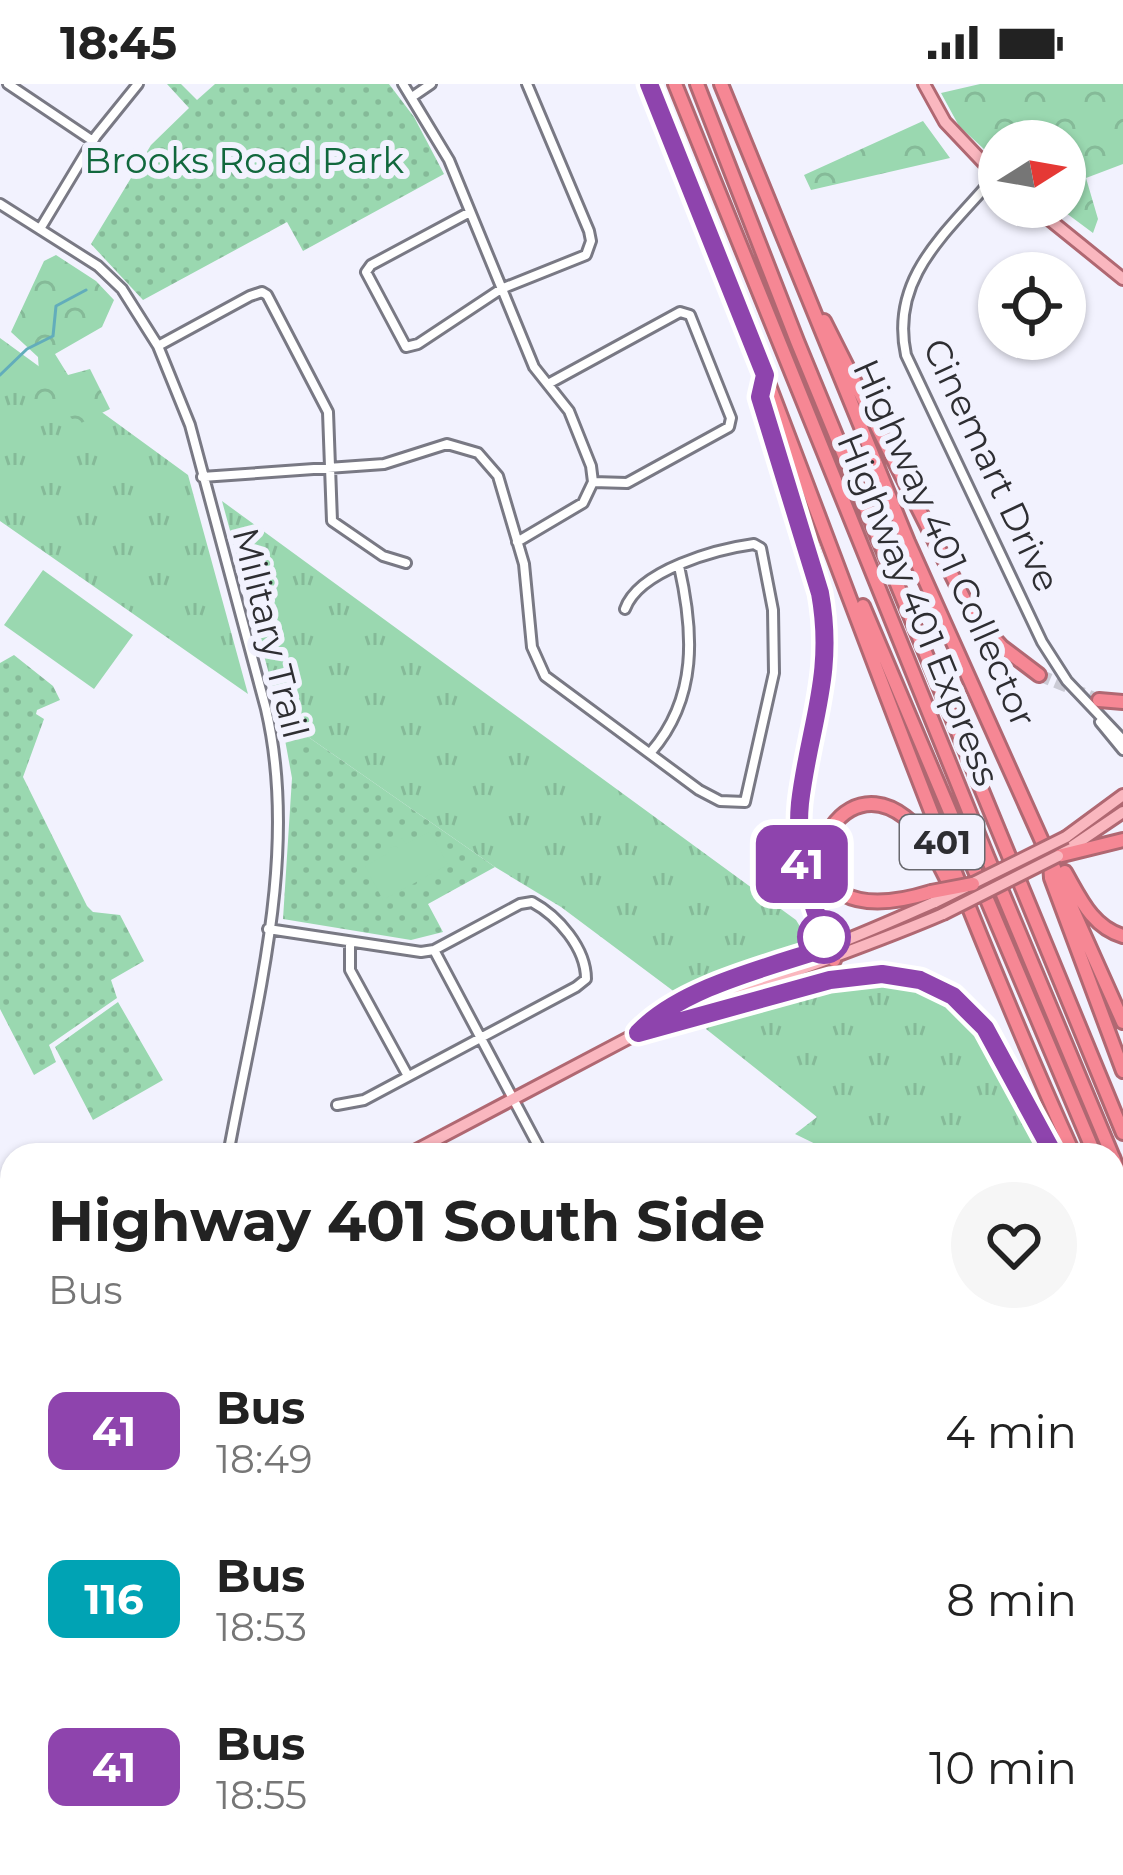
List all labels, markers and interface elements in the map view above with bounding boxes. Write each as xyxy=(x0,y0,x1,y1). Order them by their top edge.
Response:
text: 18:45 xyxy=(60,15,177,70)
north arrow xyxy=(978,120,1086,228)
map controls xyxy=(978,120,1086,360)
park label: Brooks Road Park xyxy=(84,138,404,182)
button: locate xyxy=(978,252,1086,360)
street label: Cinemart Drive xyxy=(914,332,1070,598)
street label: Highway 401 Collector xyxy=(844,352,1046,734)
street label: Highway 401 Express xyxy=(828,426,1010,792)
street label: Military Trail xyxy=(224,523,318,743)
road number: 401 xyxy=(900,815,984,869)
line badge: 41 xyxy=(748,825,856,903)
text: 41 xyxy=(780,838,824,890)
unlabelled marker xyxy=(799,912,849,962)
button: heart xyxy=(951,1182,1077,1308)
text: Highway 401 South Side xyxy=(48,1186,765,1255)
text: Bus xyxy=(48,1266,123,1314)
text: Bus xyxy=(216,1380,305,1435)
text: 4 min xyxy=(945,1404,1077,1459)
text: 41 xyxy=(92,1405,136,1457)
text: 18:49 xyxy=(216,1435,312,1483)
text: Bus xyxy=(216,1548,305,1603)
text: 8 min xyxy=(946,1572,1077,1627)
text: 116 xyxy=(84,1573,144,1625)
text: 18:53 xyxy=(216,1603,307,1651)
text: Bus xyxy=(216,1716,305,1771)
text: 10 min xyxy=(929,1740,1077,1795)
text: 41 xyxy=(92,1741,136,1793)
text: 18:55 xyxy=(216,1771,307,1819)

